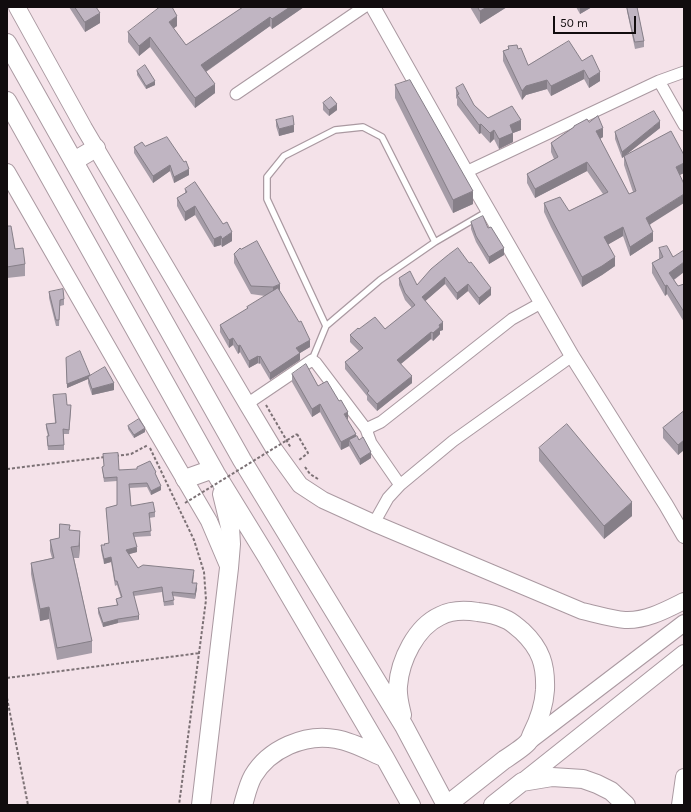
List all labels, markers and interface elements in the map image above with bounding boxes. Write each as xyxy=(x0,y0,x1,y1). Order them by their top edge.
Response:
scale bar xyxy=(555,8,638,34)
text: 50 m xyxy=(560,16,588,30)

